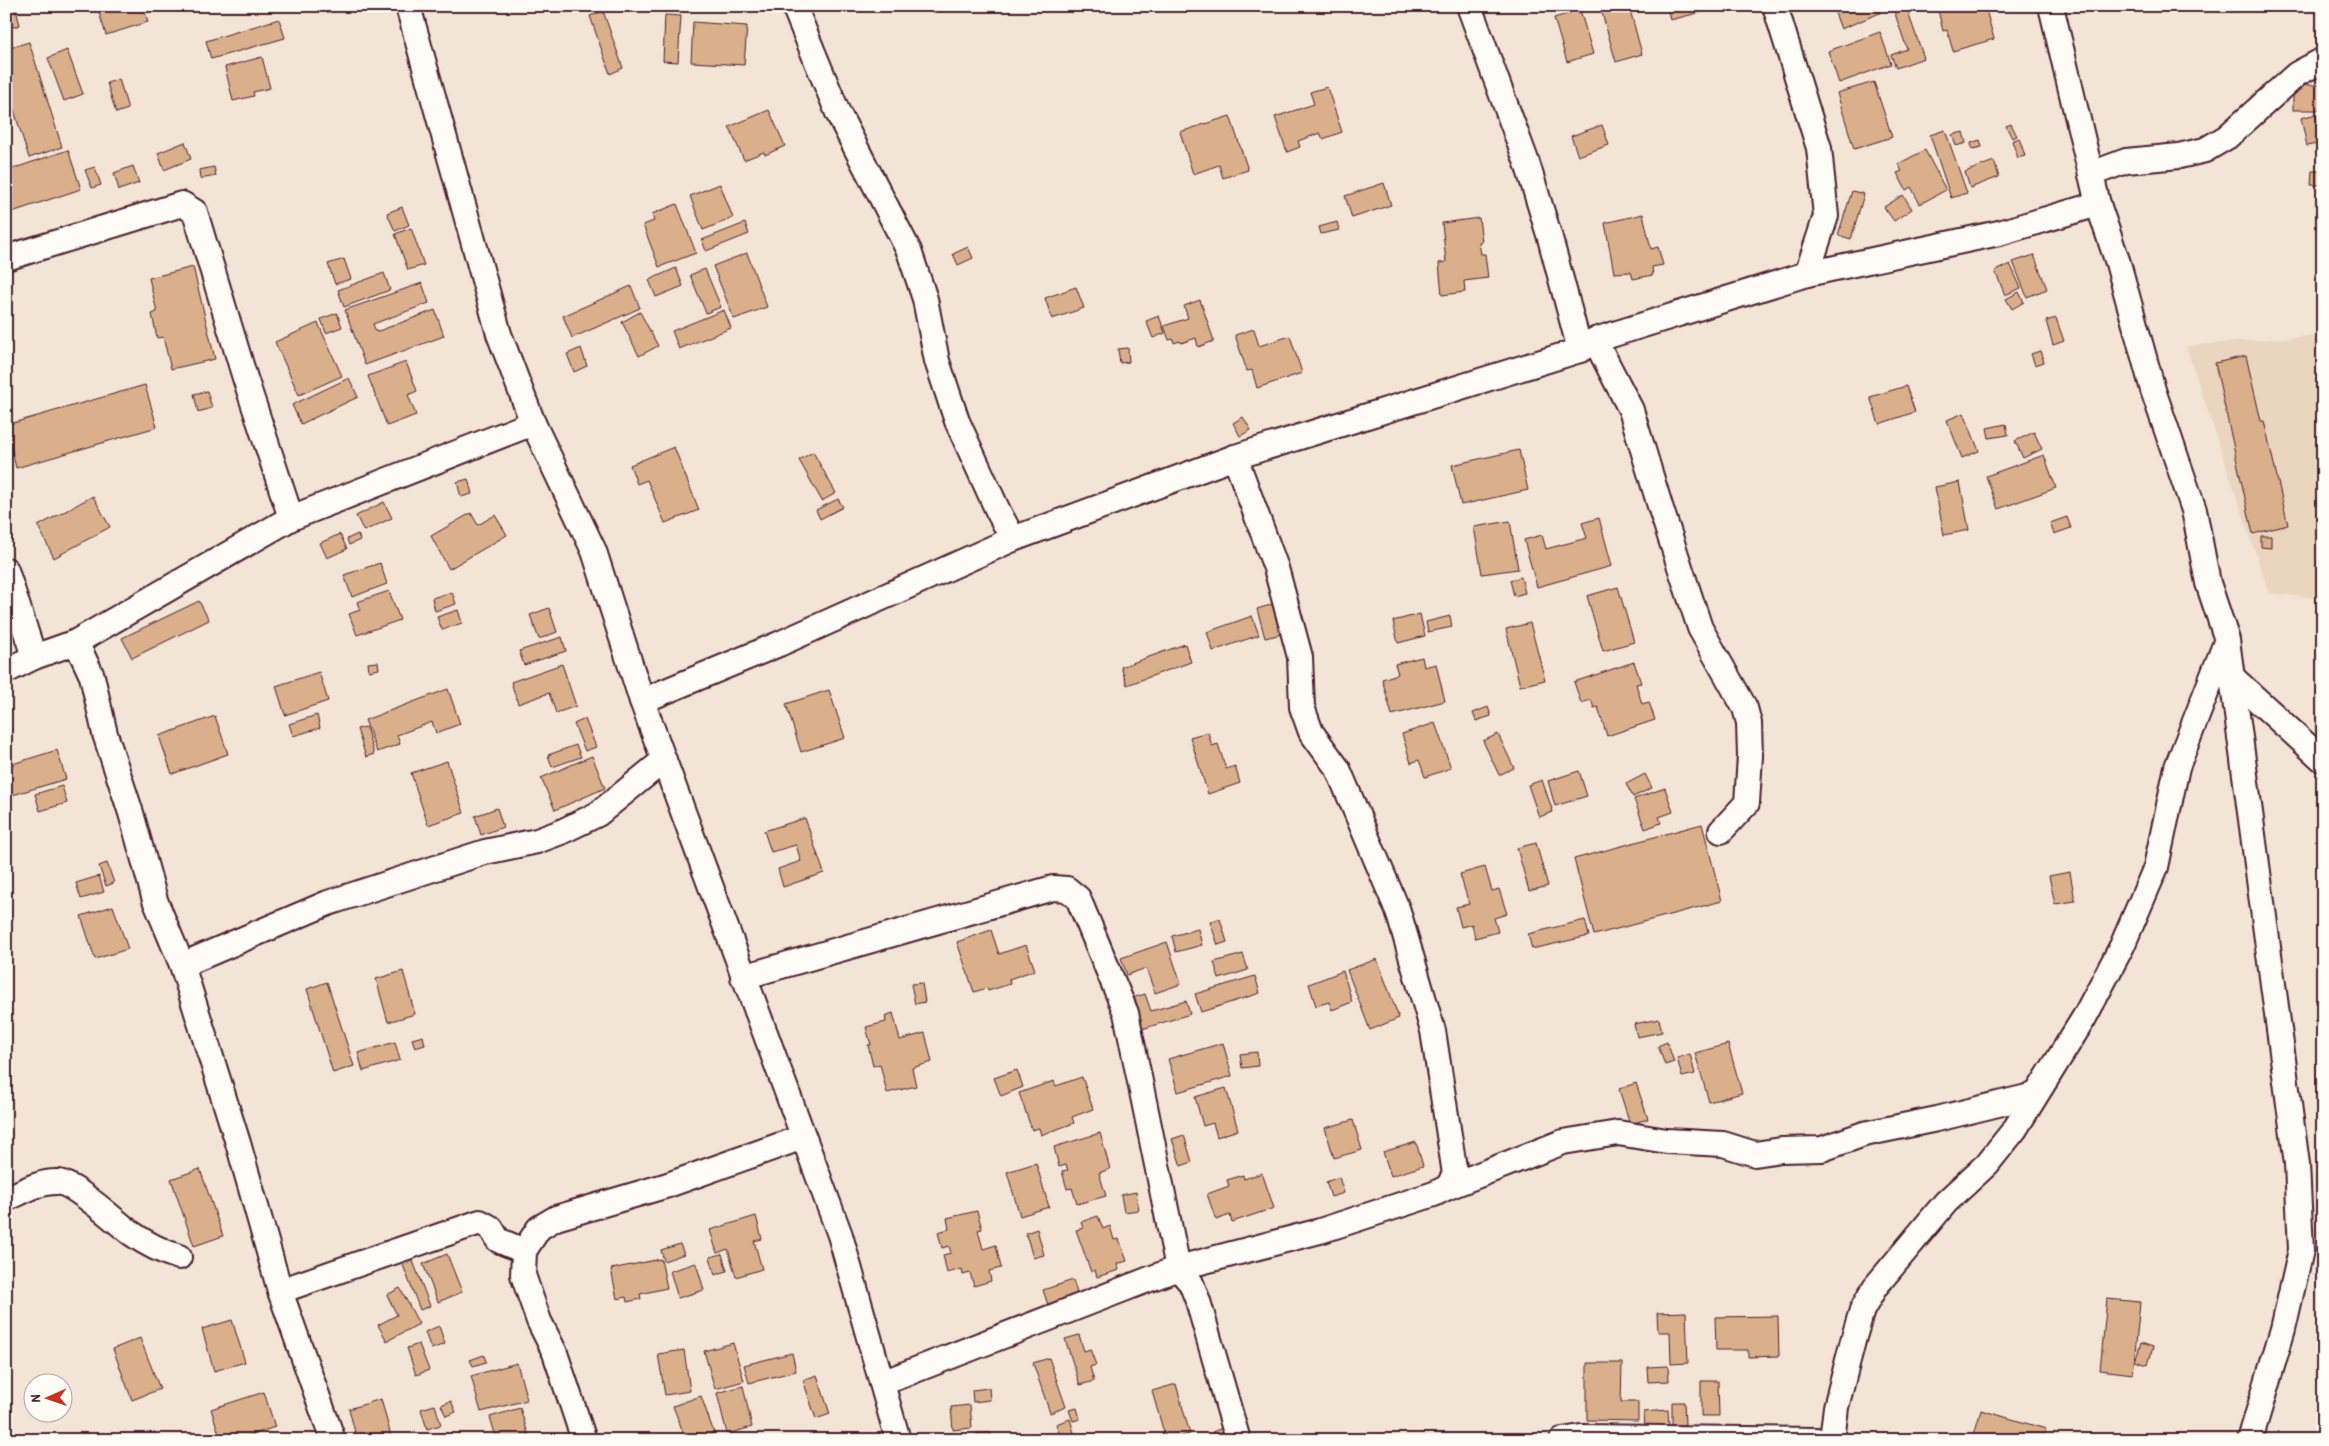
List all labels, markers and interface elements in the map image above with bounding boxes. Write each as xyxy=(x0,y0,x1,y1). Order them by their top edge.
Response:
north arrow xyxy=(22,1374,72,1424)
text: N xyxy=(25,1394,44,1403)

